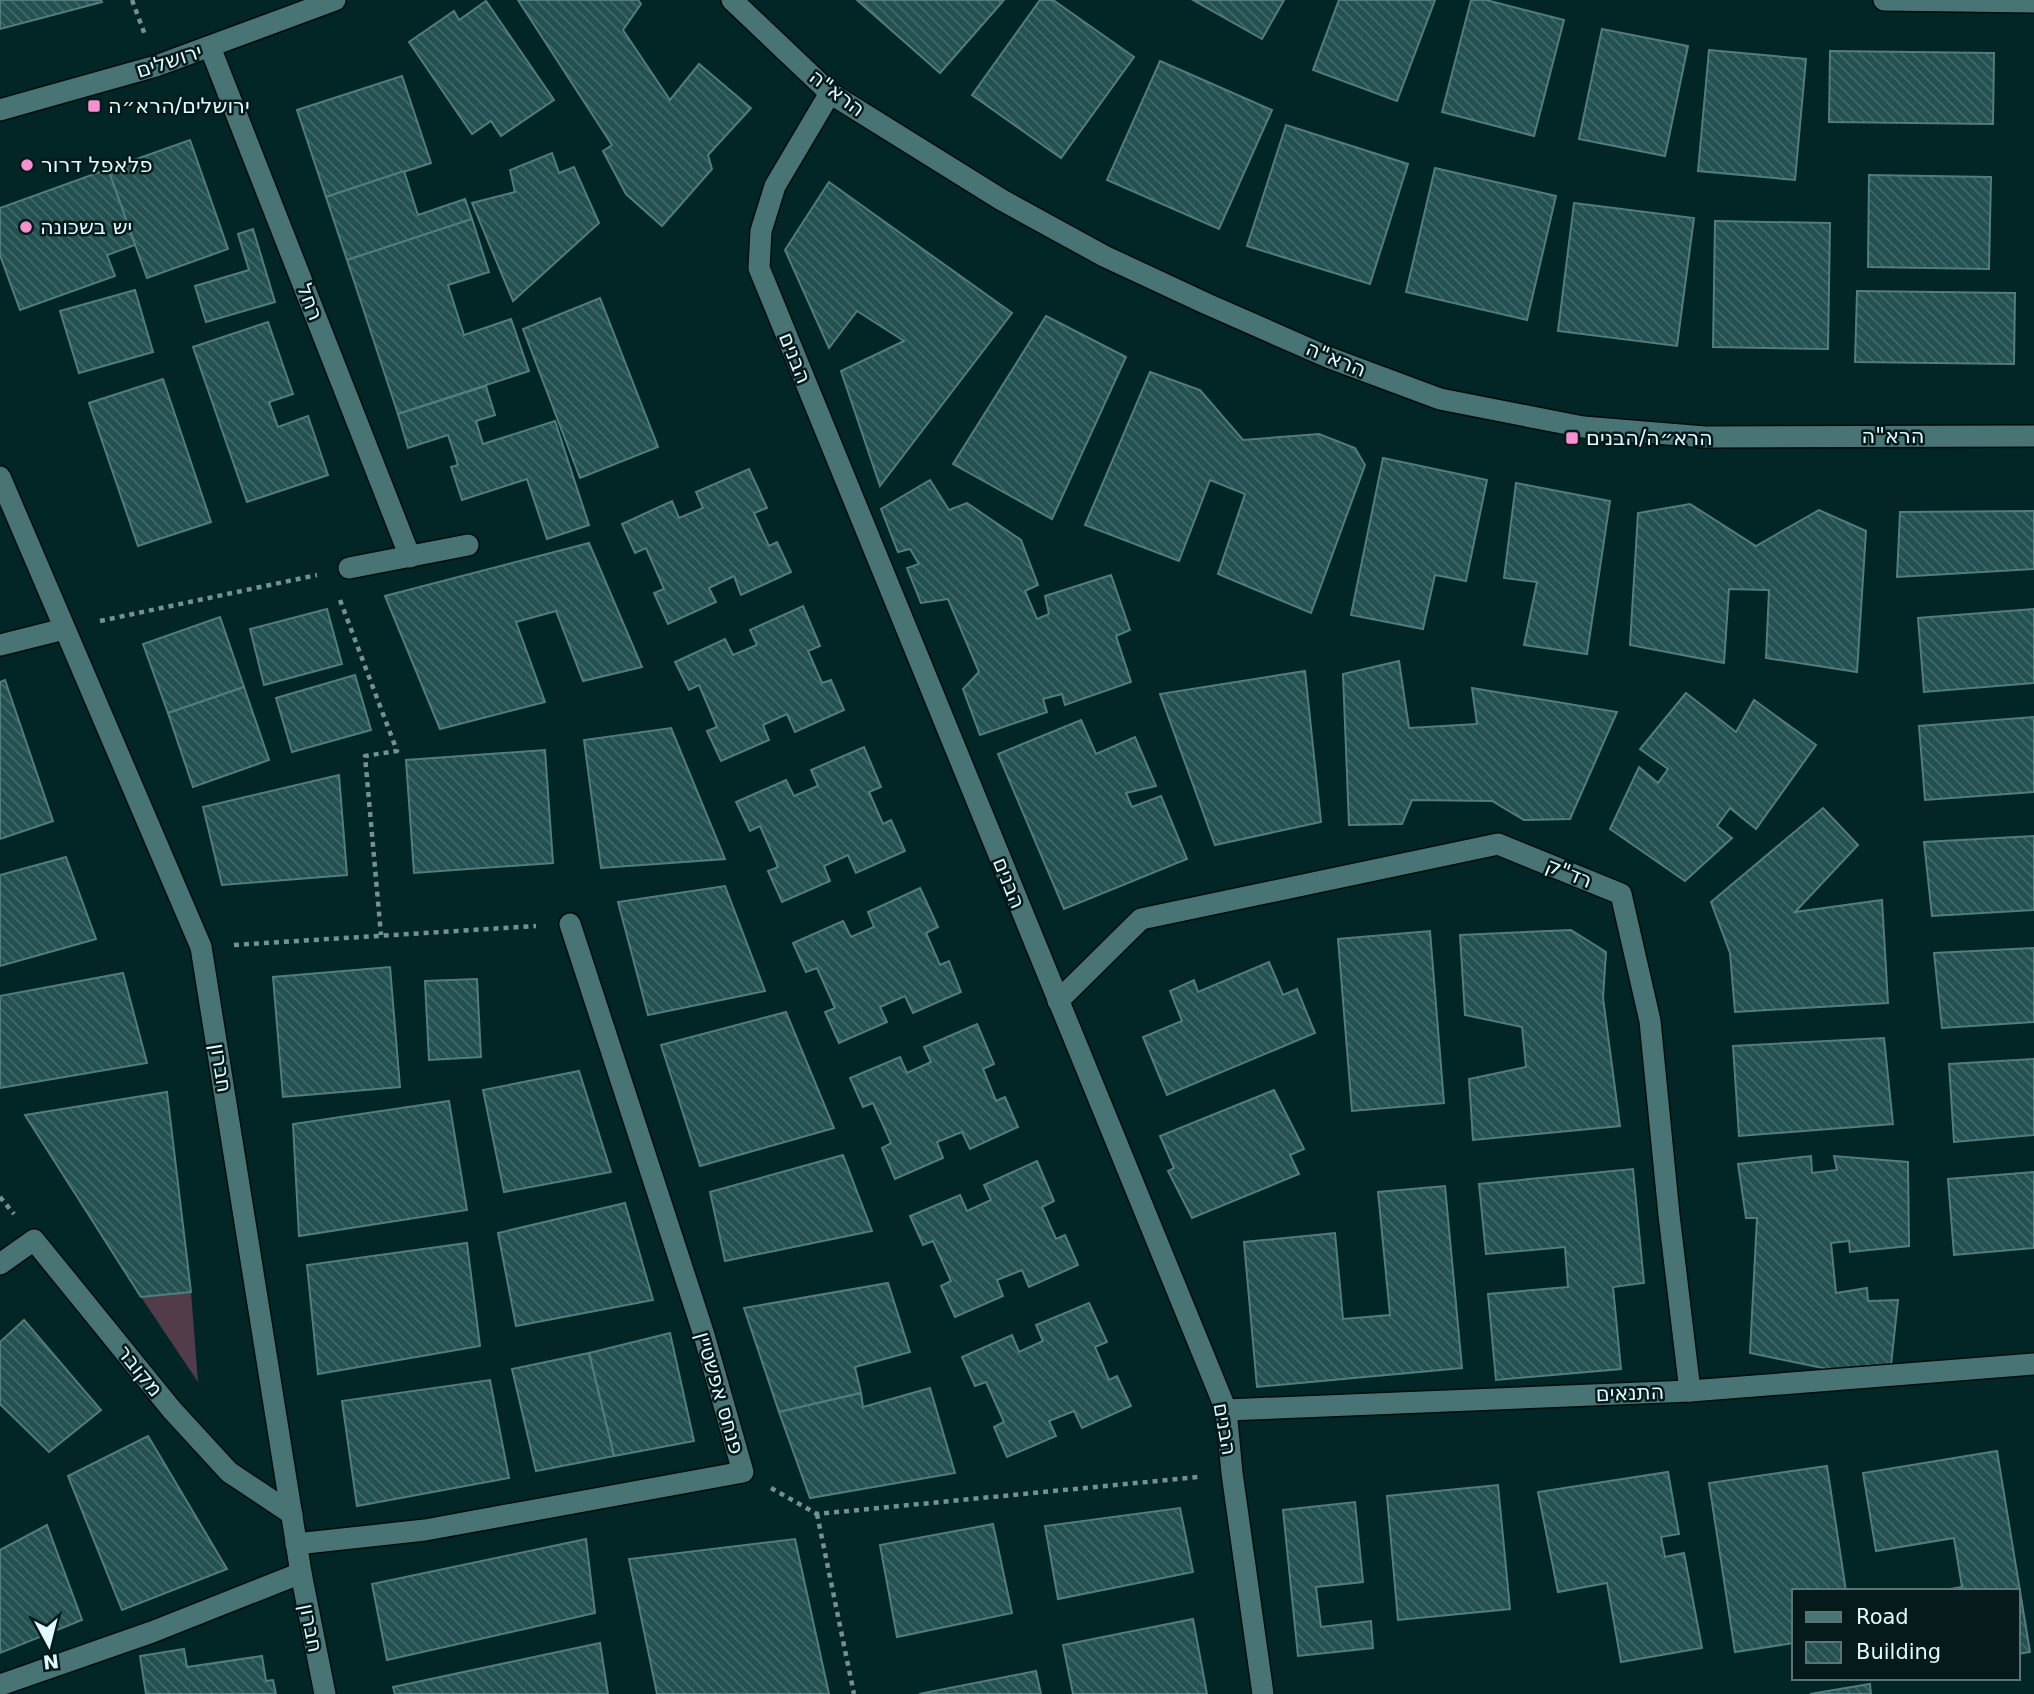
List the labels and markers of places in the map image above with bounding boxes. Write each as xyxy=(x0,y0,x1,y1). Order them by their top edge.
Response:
place label: ירושלים/הרא״ה xyxy=(108,94,250,118)
marker: ירושלים/הרא״ה xyxy=(86,98,102,114)
place label: פלאפל דרור xyxy=(41,153,153,177)
marker: פלאפל דרור xyxy=(19,157,35,173)
place label: יש בשכונה xyxy=(40,215,132,239)
marker: יש בשכונה xyxy=(18,219,34,235)
place label: הרא״ה/הבנים xyxy=(1586,426,1713,450)
marker: הרא״ה/הבנים xyxy=(1564,430,1580,446)

